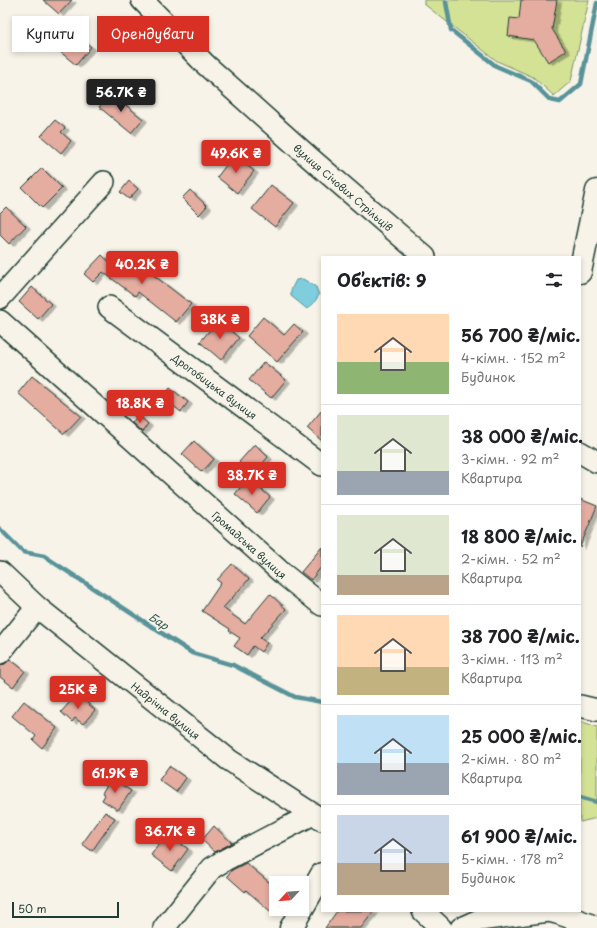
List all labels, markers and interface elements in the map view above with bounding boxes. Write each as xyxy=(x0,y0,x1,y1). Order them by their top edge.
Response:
chip: Купити xyxy=(12,16,89,52)
chip: Орендувати xyxy=(97,16,209,52)
pin: 56.7K ₴ xyxy=(84,79,158,113)
text: 56.7K ₴ xyxy=(95,82,147,101)
pin: 49.6K ₴ xyxy=(199,140,273,174)
street label: вулиця Січових Стрільців xyxy=(291,140,397,234)
text: 49.6K ₴ xyxy=(210,143,262,162)
pin: 40.2K ₴ xyxy=(105,251,179,285)
text: 40.2K ₴ xyxy=(115,254,169,273)
text: Об’єктів: 9 xyxy=(337,267,426,293)
icon: filters xyxy=(543,269,565,291)
pin: 38K ₴ xyxy=(192,306,248,340)
text: 38K ₴ xyxy=(200,309,240,328)
text: 56 700 ₴/міс. xyxy=(461,322,580,348)
icon: home xyxy=(369,330,417,378)
text: 4-кімн. · 152 m² xyxy=(461,348,566,367)
street label: Дрогобицька вулиця xyxy=(169,349,261,422)
text: Будинок xyxy=(461,367,515,386)
pin: 18.8K ₴ xyxy=(103,390,177,424)
text: 18.8K ₴ xyxy=(116,393,164,412)
text: 38 000 ₴/міс. xyxy=(461,423,583,449)
icon: home xyxy=(369,431,417,479)
text: 3-кімн. · 92 m² xyxy=(461,449,559,468)
pin: 38.7K ₴ xyxy=(215,462,289,496)
text: 38.7K ₴ xyxy=(227,465,277,484)
text: Квартира xyxy=(461,468,522,487)
street label: Громадська вулиця xyxy=(209,507,290,582)
text: 18 800 ₴/міс. xyxy=(461,523,577,549)
icon: home xyxy=(369,531,417,579)
text: 2-кімн. · 52 m² xyxy=(461,549,561,568)
text: Квартира xyxy=(461,568,522,587)
water label: Бар xyxy=(146,608,173,634)
text: 38 700 ₴/міс. xyxy=(461,623,580,649)
icon: home xyxy=(369,631,417,679)
text: 3-кімн. · 113 m² xyxy=(461,649,563,668)
text: Квартира xyxy=(461,668,522,687)
pin: 25K ₴ xyxy=(50,676,106,710)
street label: Надрічна вулиця xyxy=(128,678,204,742)
text: 25K ₴ xyxy=(59,679,97,698)
text: 25 000 ₴/міс. xyxy=(461,723,582,749)
icon: home xyxy=(369,731,417,779)
text: 2-кімн. · 80 m² xyxy=(461,749,561,768)
pin: 61.9K ₴ xyxy=(78,760,152,794)
text: 61.9K ₴ xyxy=(92,763,138,782)
text: Квартира xyxy=(461,768,522,787)
pin: 36.7K ₴ xyxy=(133,818,207,852)
text: 36.7K ₴ xyxy=(144,821,196,840)
text: 61 900 ₴/міс. xyxy=(461,823,577,849)
icon: home xyxy=(369,831,417,879)
text: 5-кімн. · 178 m² xyxy=(461,849,564,868)
text: Будинок xyxy=(461,868,515,887)
north arrow xyxy=(269,876,309,916)
map controls xyxy=(269,876,309,916)
scale bar xyxy=(12,900,119,919)
text: 50 m xyxy=(18,900,47,917)

